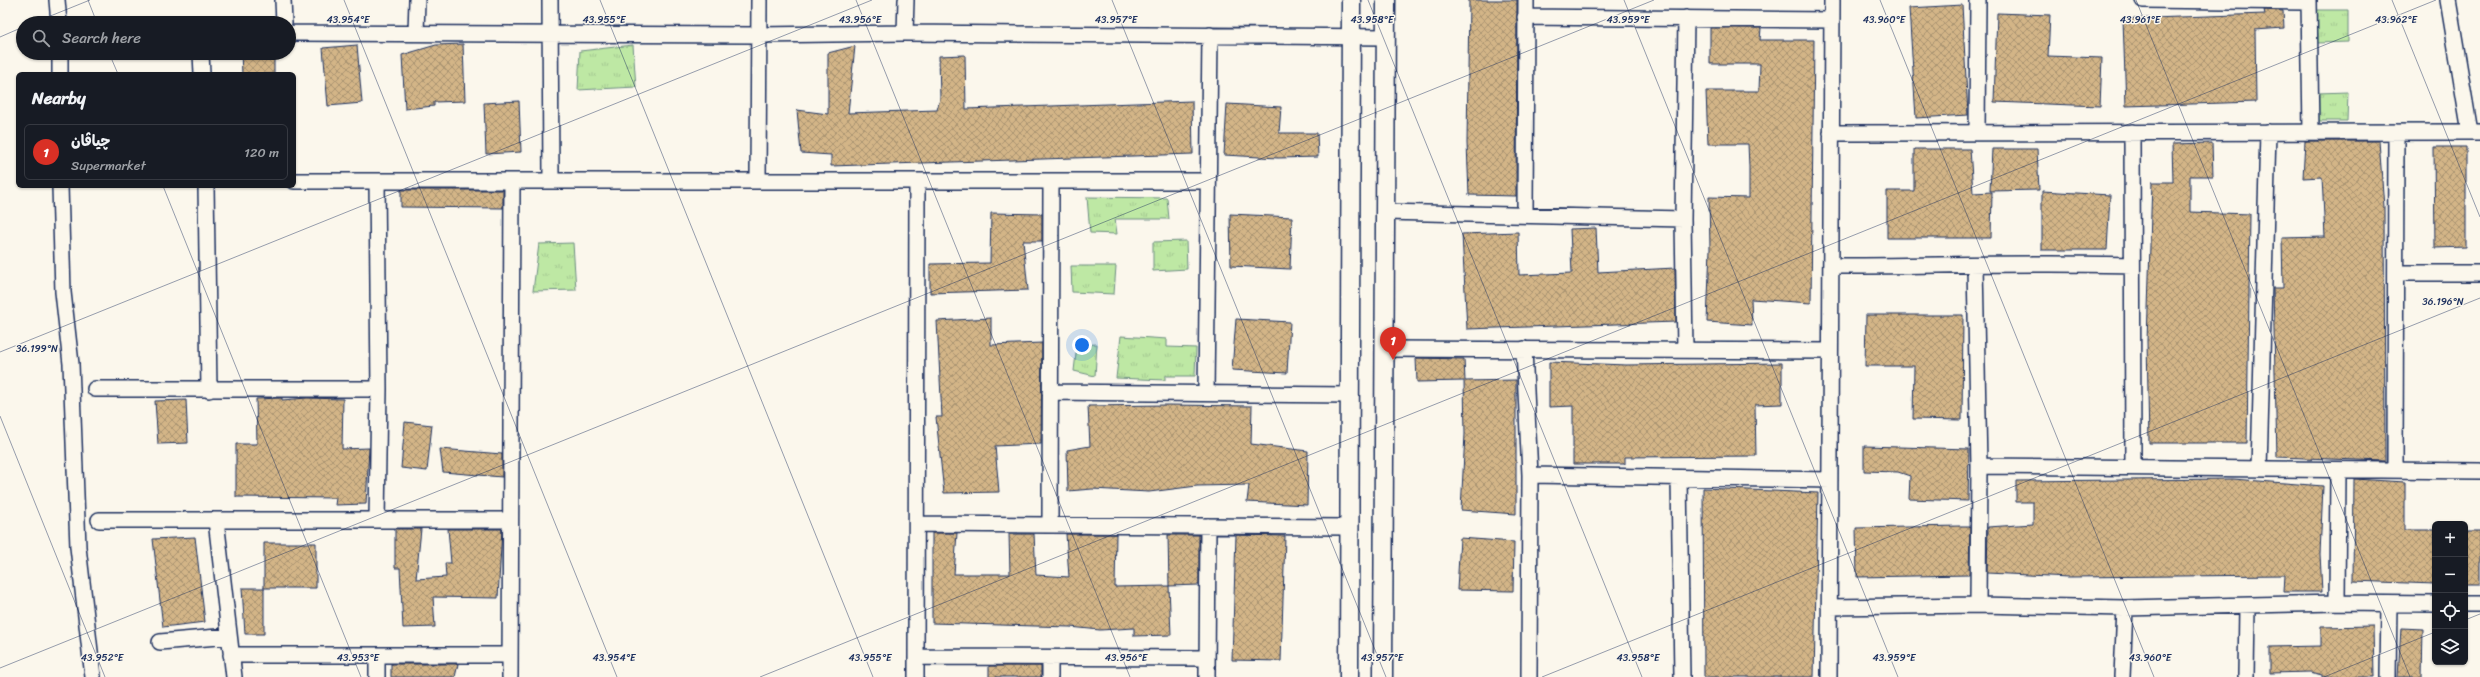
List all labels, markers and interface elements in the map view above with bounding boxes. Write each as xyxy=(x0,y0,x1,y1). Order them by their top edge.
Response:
text: 43.954°E xyxy=(326,11,371,29)
text: 43.955°E xyxy=(583,11,627,29)
text: 43.956°E xyxy=(839,11,883,29)
text: 43.957°E xyxy=(1095,11,1139,29)
text: 43.958°E xyxy=(1351,11,1395,29)
text: 43.959°E xyxy=(1607,11,1651,29)
text: 43.960°E xyxy=(1863,11,1907,29)
text: 43.961°E xyxy=(2120,11,2162,29)
text: 43.962°E xyxy=(2375,11,2419,29)
search box xyxy=(16,16,296,60)
text: Search here xyxy=(62,25,141,51)
icon: search xyxy=(30,27,52,49)
text: Nearby xyxy=(32,83,86,113)
text: چياڤان xyxy=(71,128,110,154)
text: 1 xyxy=(43,141,49,164)
text: 120 m xyxy=(244,141,279,164)
text: Supermarket xyxy=(71,154,146,177)
text: 36.196°N xyxy=(2422,293,2464,311)
pin: 1 xyxy=(1380,327,1406,360)
your location xyxy=(1072,335,1092,355)
text: 36.199°N xyxy=(16,340,58,358)
map controls xyxy=(2432,521,2468,665)
button: + xyxy=(2432,521,2468,557)
button: − xyxy=(2432,557,2468,593)
button: locate xyxy=(2432,593,2468,629)
button: layers xyxy=(2432,629,2468,665)
text: 43.952°E xyxy=(81,649,125,667)
text: 43.953°E xyxy=(337,649,381,667)
text: 43.954°E xyxy=(592,649,637,667)
text: 43.955°E xyxy=(849,649,893,667)
text: 43.956°E xyxy=(1105,649,1149,667)
text: 43.957°E xyxy=(1361,649,1405,667)
text: 43.958°E xyxy=(1617,649,1661,667)
text: 43.959°E xyxy=(1873,649,1917,667)
text: 43.960°E xyxy=(2129,649,2173,667)

